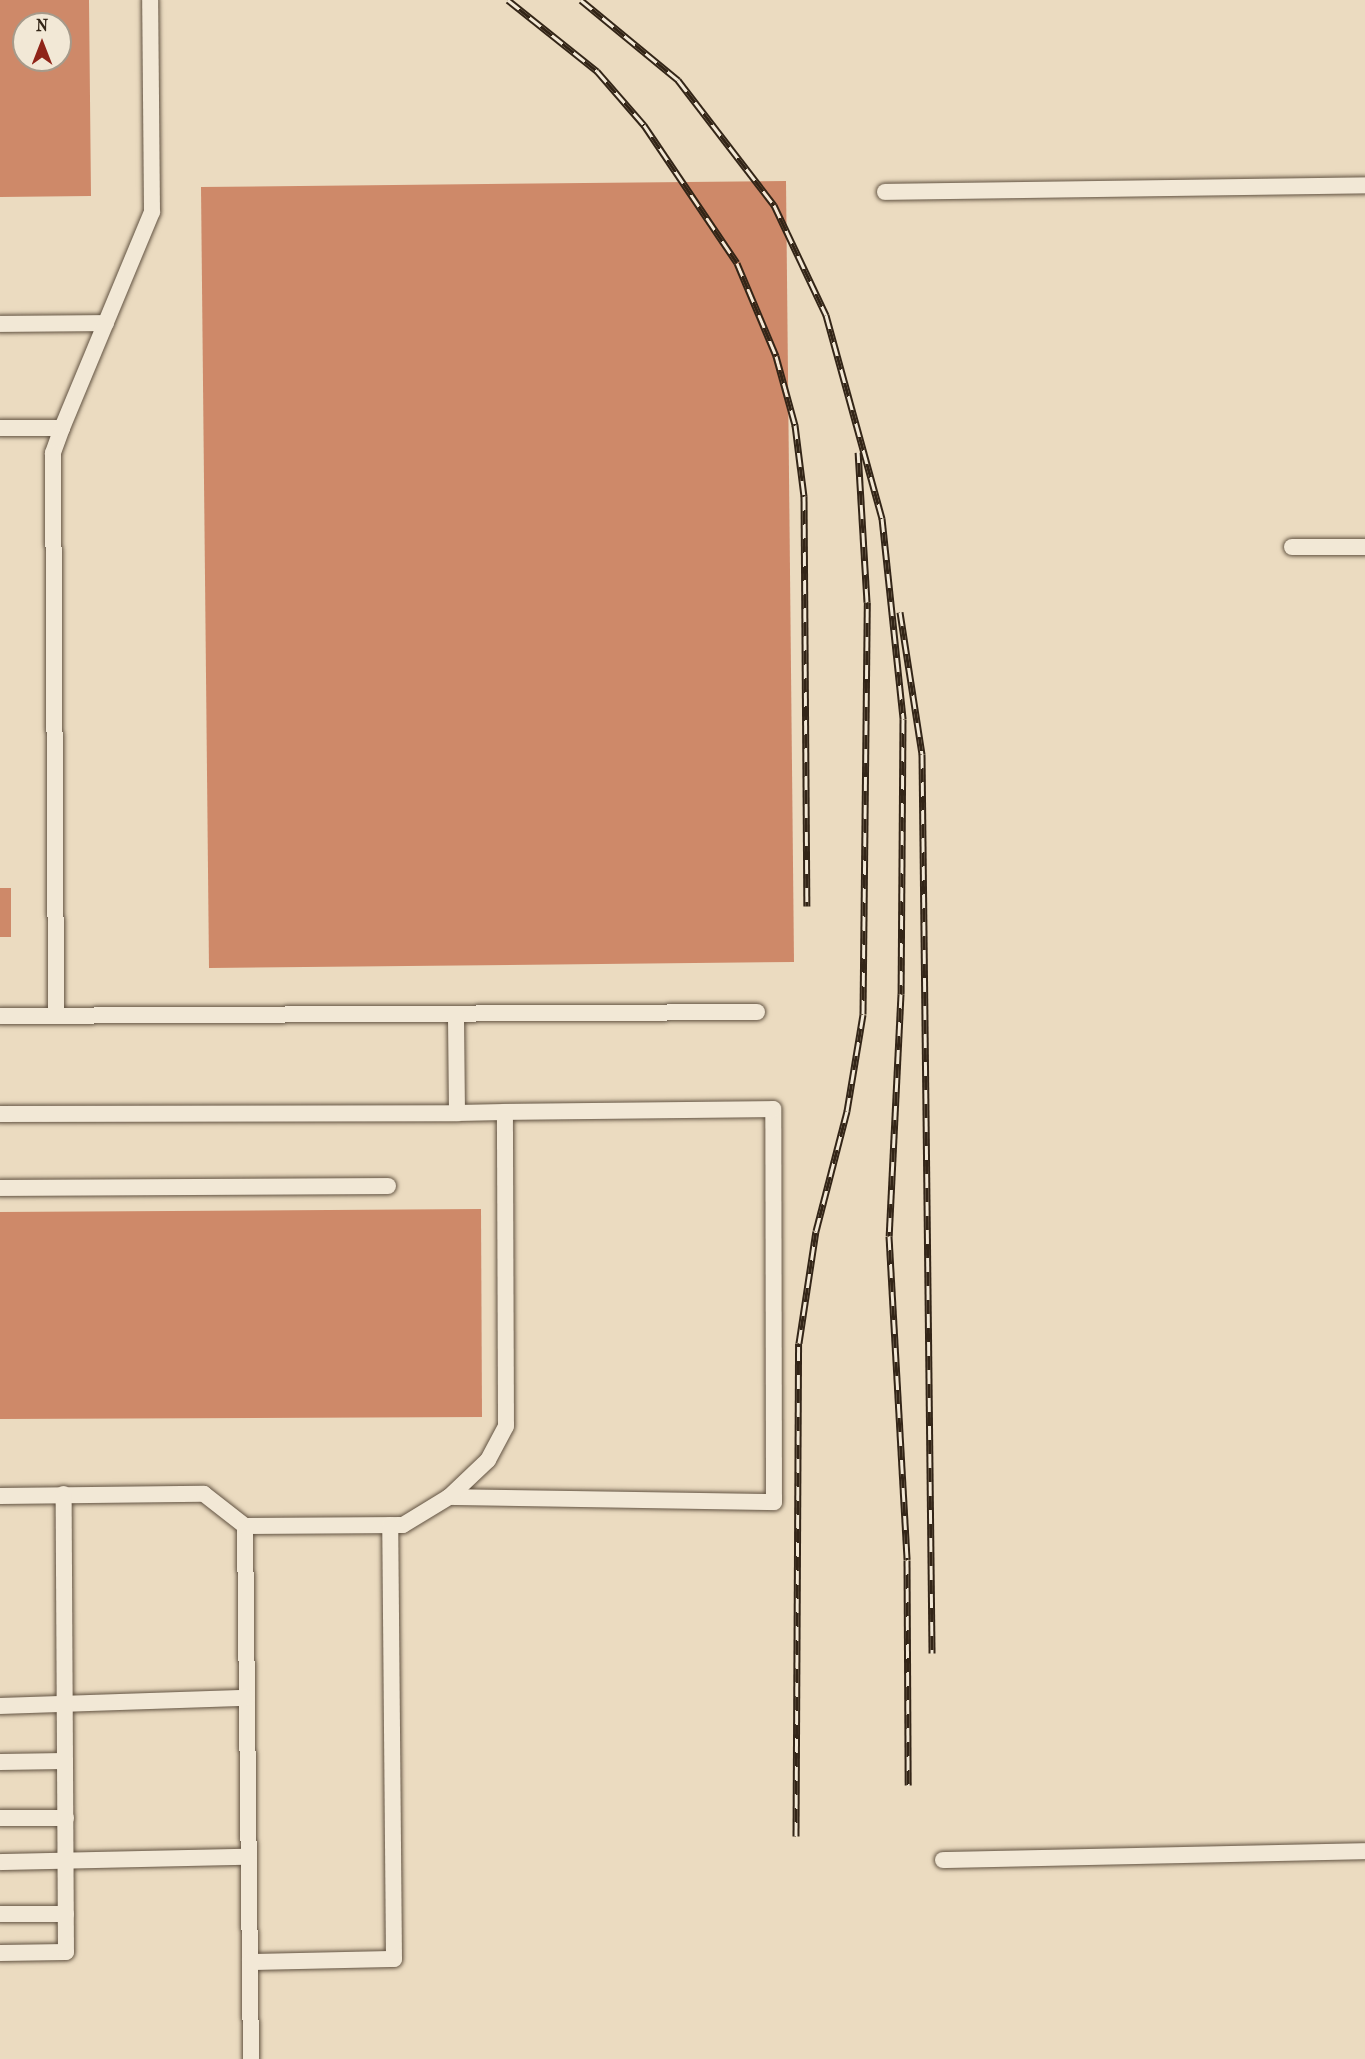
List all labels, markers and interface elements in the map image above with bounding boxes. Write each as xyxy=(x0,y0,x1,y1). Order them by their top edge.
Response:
north arrow xyxy=(12,12,72,72)
text: N xyxy=(36,16,48,35)

